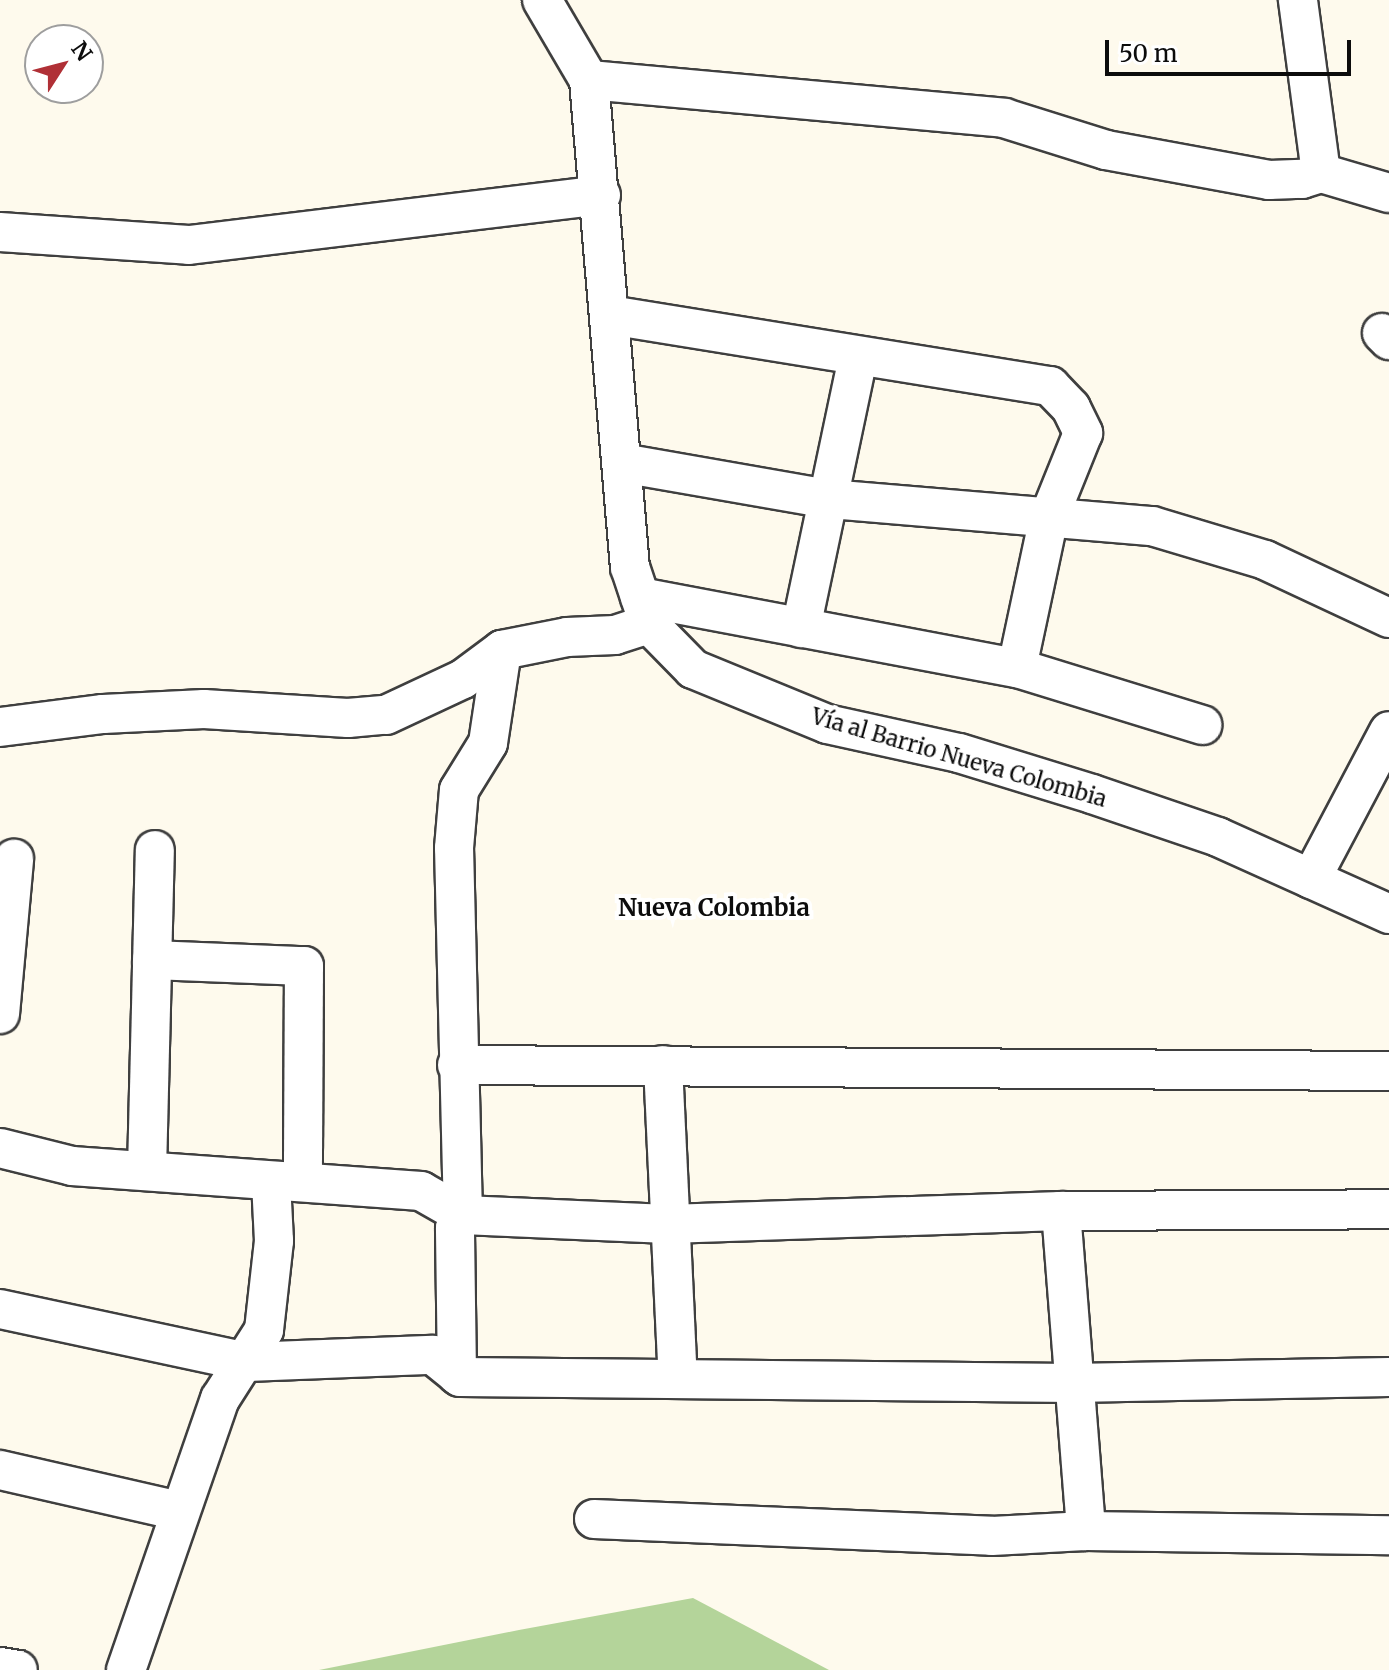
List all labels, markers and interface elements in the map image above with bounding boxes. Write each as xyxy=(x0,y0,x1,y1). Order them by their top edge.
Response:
north arrow xyxy=(24,24,104,104)
scale bar xyxy=(1109,24,1355,74)
text: N xyxy=(65,36,98,66)
text: 50 m xyxy=(1119,38,1178,69)
street label: Vía al Barrio Nueva Colombia xyxy=(808,703,1110,813)
district label: Nueva Colombia xyxy=(618,894,810,922)

